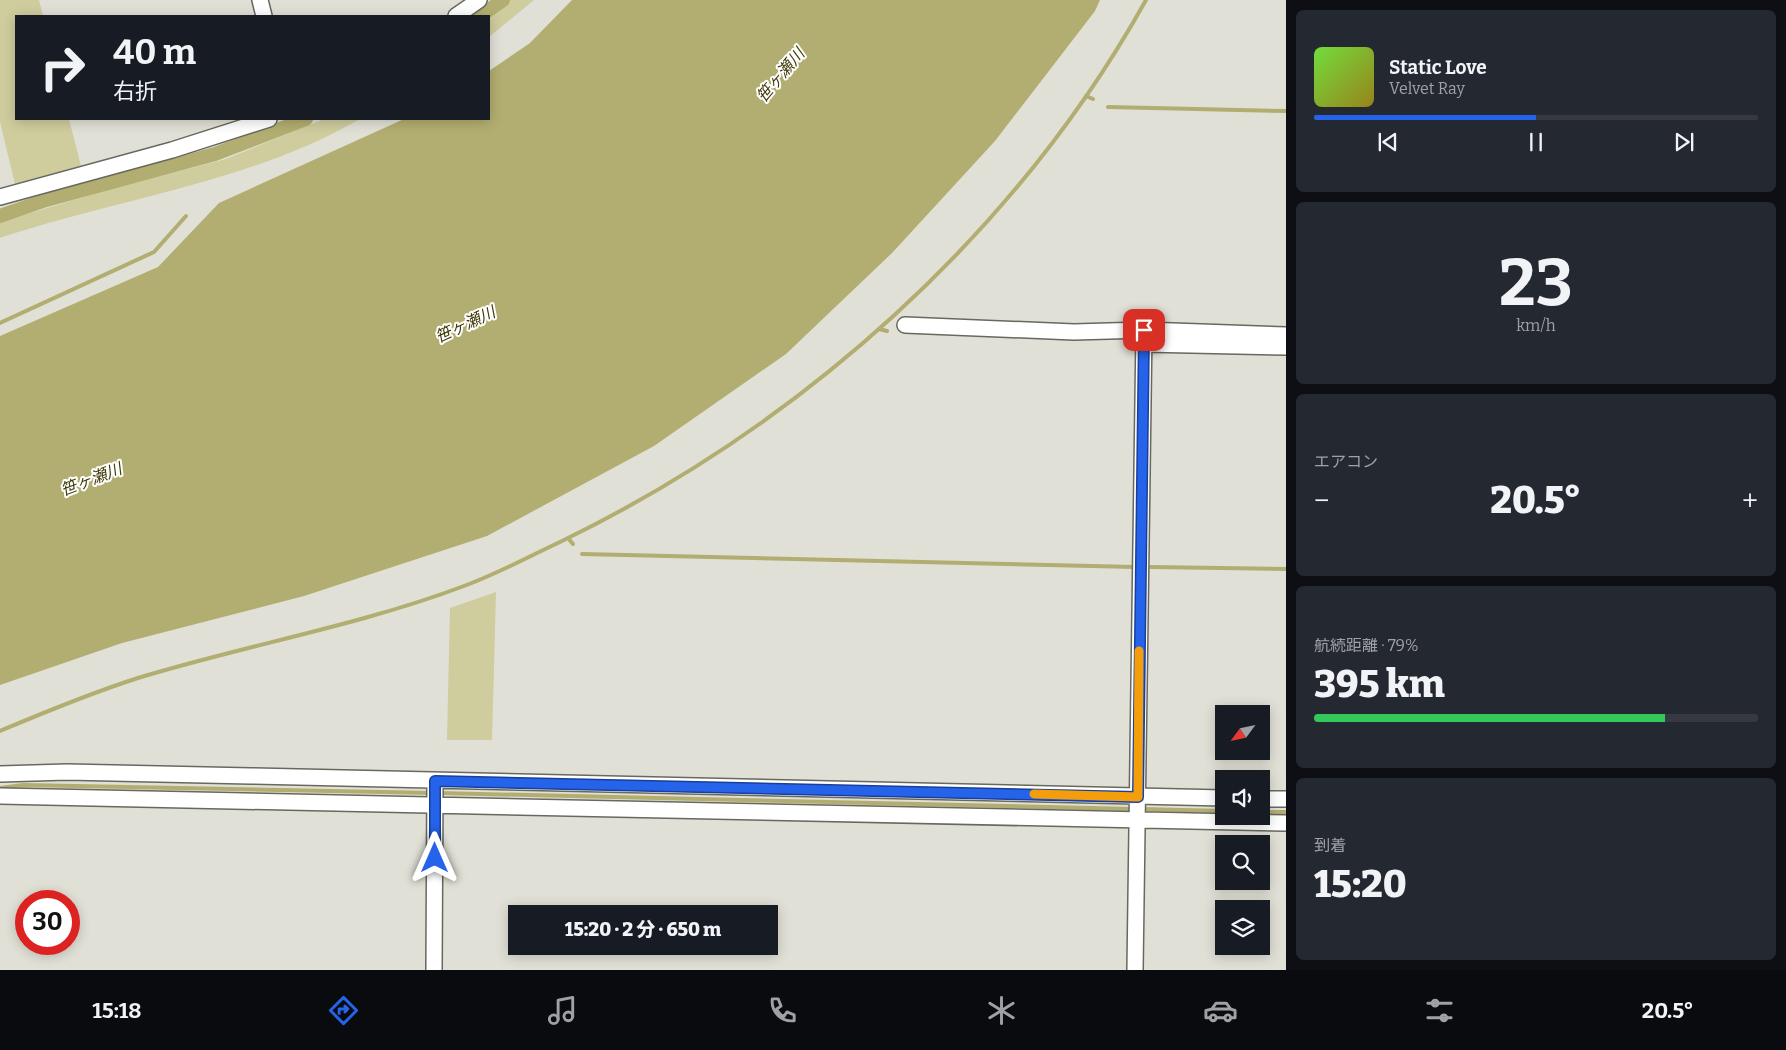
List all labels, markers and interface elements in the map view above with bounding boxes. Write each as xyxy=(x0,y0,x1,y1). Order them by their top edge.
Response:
text: 40 m xyxy=(113,31,196,73)
icon: right xyxy=(30,35,95,100)
water label: 笹ヶ瀬川 xyxy=(753,43,810,106)
text: Static Love xyxy=(1389,56,1487,79)
text: 右折 xyxy=(113,78,157,105)
text: Velvet Ray xyxy=(1389,79,1465,98)
icon: previous xyxy=(1374,128,1402,156)
icon: pause xyxy=(1522,128,1550,156)
icon: next xyxy=(1670,128,1698,156)
text: 23 xyxy=(1499,244,1573,322)
water label: 笹ヶ瀬川 xyxy=(432,301,500,347)
pin xyxy=(1123,309,1165,351)
icon: arrive xyxy=(1130,316,1158,344)
text: km/h xyxy=(1516,316,1556,335)
text: エアコン xyxy=(1314,452,1378,471)
water label: 笹ヶ瀬川 xyxy=(58,458,126,500)
text: 20.5° xyxy=(1490,477,1581,523)
text: − xyxy=(1314,484,1329,517)
text: + xyxy=(1742,484,1758,517)
text: 航続距離 · 79% xyxy=(1314,636,1418,655)
text: 395 km xyxy=(1314,661,1445,707)
north arrow xyxy=(1215,705,1270,760)
map controls xyxy=(1215,705,1270,955)
button: sound xyxy=(1215,770,1270,825)
position arrow xyxy=(408,831,460,883)
button: search xyxy=(1215,835,1270,890)
text: 到着 xyxy=(1314,836,1346,855)
text: 15:20 xyxy=(1314,861,1407,907)
speed limit sign: 30 xyxy=(15,890,80,955)
button: layers xyxy=(1215,900,1270,955)
text: 15:20 · 2 分 · 650 m xyxy=(565,918,721,941)
icon: directions xyxy=(326,993,361,1028)
icon: music xyxy=(545,993,580,1028)
icon: phone xyxy=(765,993,800,1028)
icon: climate xyxy=(984,993,1019,1028)
icon: car xyxy=(1203,993,1238,1028)
icon: filters xyxy=(1422,993,1457,1028)
text: 15:18 xyxy=(92,997,142,1024)
text: 20.5° xyxy=(1642,997,1694,1024)

